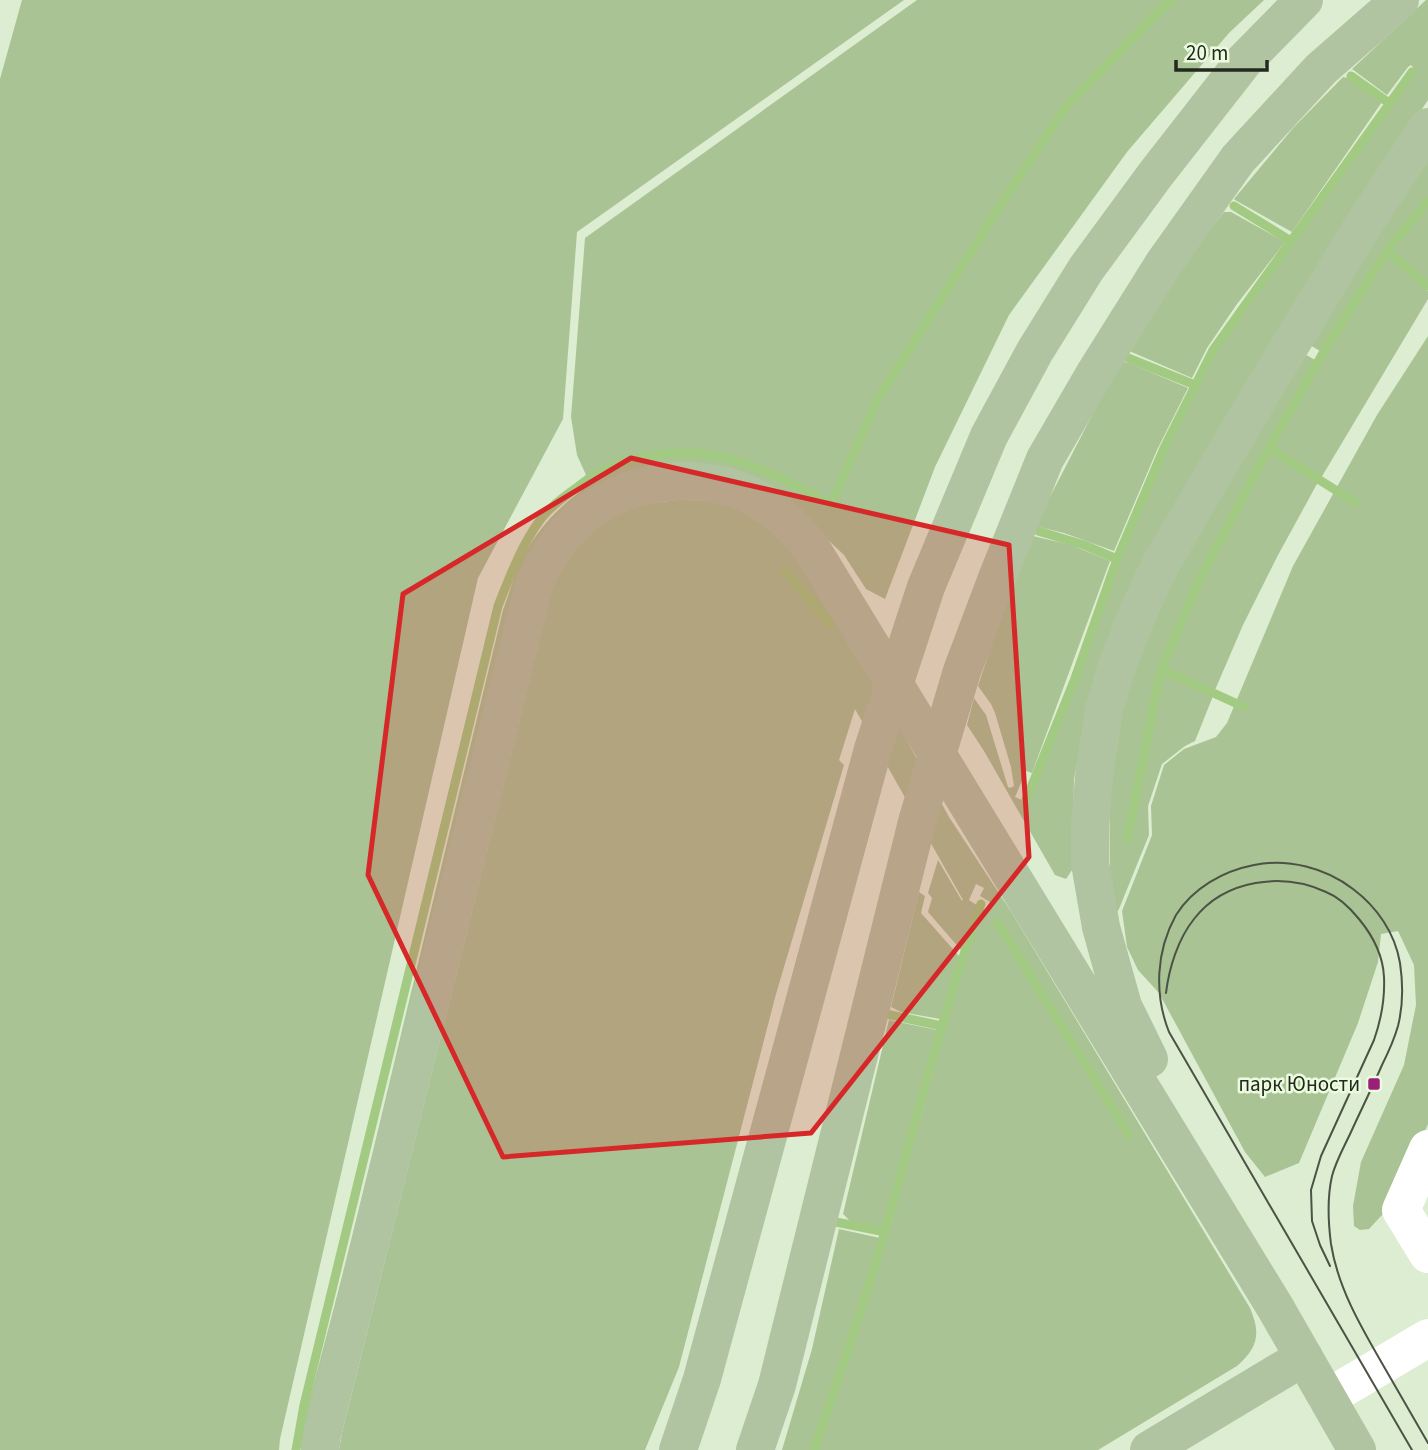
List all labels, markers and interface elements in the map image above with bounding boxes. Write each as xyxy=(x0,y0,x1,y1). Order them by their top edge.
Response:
scale bar xyxy=(1176,28,1267,72)
text: 20 m xyxy=(1186,38,1228,68)
place label: парк Юности xyxy=(1238,1069,1360,1099)
marker: парк Юности xyxy=(1366,1076,1382,1092)

